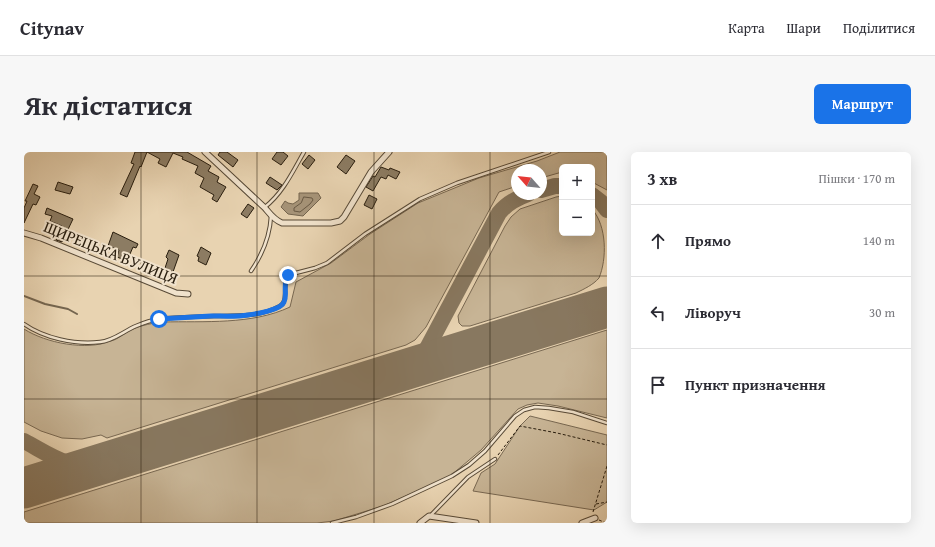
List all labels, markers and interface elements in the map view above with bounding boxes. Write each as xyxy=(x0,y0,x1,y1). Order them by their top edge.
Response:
text: Citynav xyxy=(20,14,84,42)
text: Карта xyxy=(728,18,765,38)
text: Шари xyxy=(787,18,821,38)
text: Поділитися xyxy=(843,18,915,38)
text: Як дістатися xyxy=(24,84,192,125)
button: Маршрут xyxy=(814,84,911,124)
north arrow xyxy=(511,164,547,200)
map controls xyxy=(559,164,595,236)
button: + xyxy=(559,164,595,200)
text: 3 хв xyxy=(647,166,677,191)
text: Пішки · 170 m xyxy=(818,169,895,188)
button: − xyxy=(559,200,595,236)
street label: ЩИРЕЦЬКА ВУЛИЦЯ xyxy=(40,214,182,290)
icon: ahead xyxy=(647,230,669,252)
text: Прямо xyxy=(685,230,731,251)
text: 140 m xyxy=(863,231,895,250)
route end xyxy=(279,266,297,284)
icon: left xyxy=(647,302,669,324)
text: Ліворуч xyxy=(685,302,741,323)
text: 30 m xyxy=(869,303,895,322)
route start xyxy=(150,310,168,328)
icon: arrive xyxy=(647,374,669,396)
text: Пункт призначення xyxy=(685,374,826,395)

